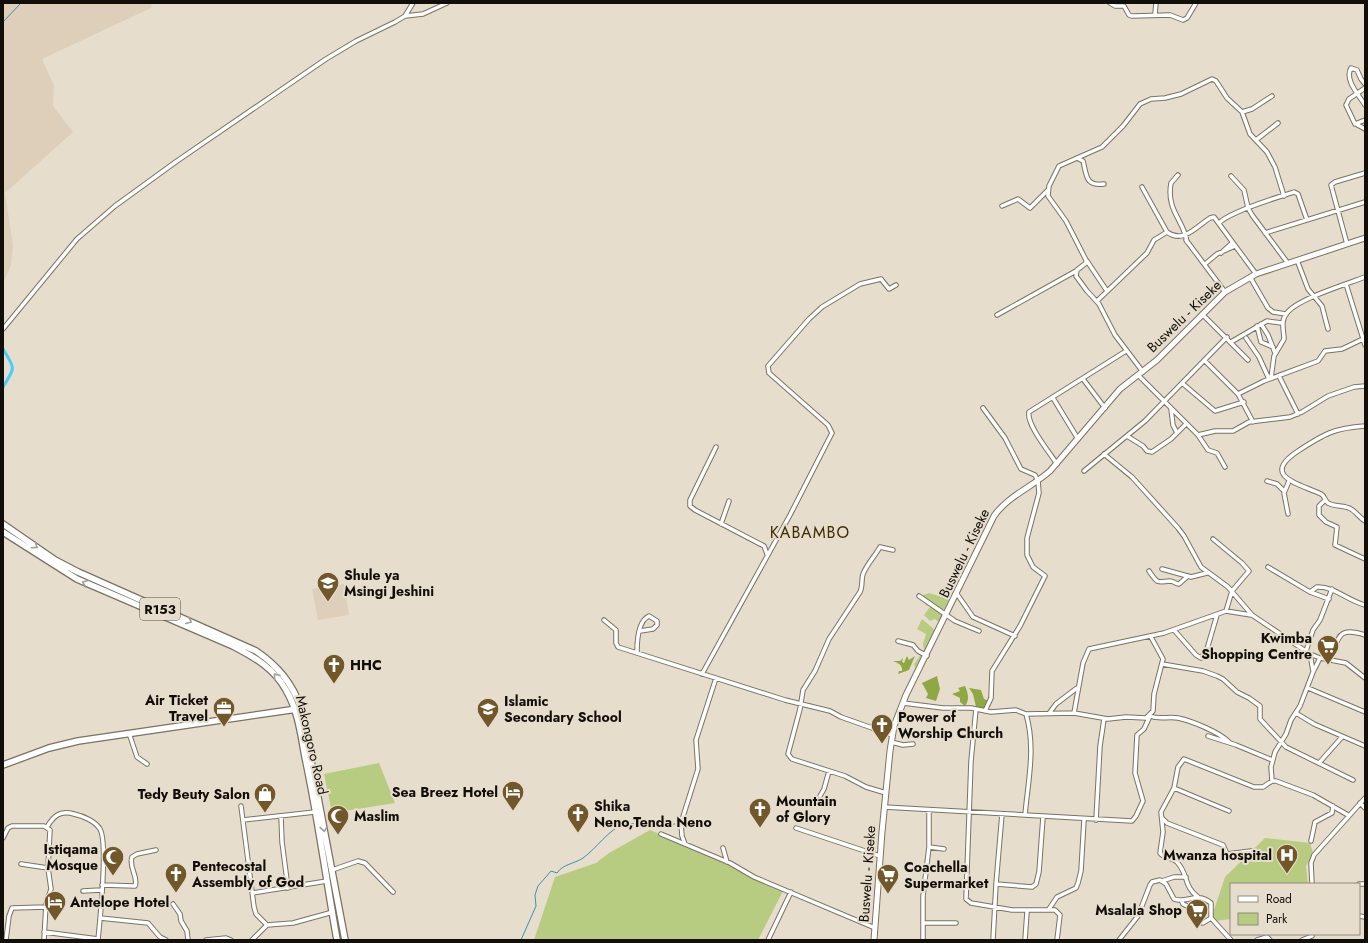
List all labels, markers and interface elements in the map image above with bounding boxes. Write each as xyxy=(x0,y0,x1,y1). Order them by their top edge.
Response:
street label: Buswelu - Kiseke xyxy=(1142,275,1226,357)
street label: Buswelu - Kiseke xyxy=(934,505,994,601)
district label: KABAMBO xyxy=(770,521,850,544)
one-way arrow xyxy=(31,541,38,549)
place label: Shule ya Msingi Jeshini xyxy=(344,565,434,601)
school or university icon: Shule ya Msingi Jeshini xyxy=(315,570,341,603)
one-way arrow xyxy=(82,579,89,587)
road number: R153 xyxy=(140,598,180,620)
one-way arrow xyxy=(185,616,193,624)
place label: Kwimba Shopping Centre xyxy=(1201,628,1312,664)
supermarket icon: Kwimba Shopping Centre xyxy=(1315,633,1341,666)
church icon: HHC xyxy=(321,652,347,685)
place label: HHC xyxy=(350,655,382,675)
one-way arrow xyxy=(273,673,281,681)
place label: Air Ticket Travel xyxy=(144,690,209,726)
place label: Islamic Secondary School xyxy=(504,691,622,727)
street label: Makongoro Road xyxy=(291,693,333,797)
office icon: Air Ticket Travel xyxy=(211,695,237,728)
school or university icon: Islamic Secondary School xyxy=(475,696,501,729)
place label: Power of Worship Church xyxy=(898,707,1003,743)
church icon: Power of Worship Church xyxy=(869,712,895,745)
hotel icon: Sea Breez Hotel xyxy=(500,779,526,812)
shop icon: Tedy Beuty Salon xyxy=(252,781,278,814)
place label: Sea Breez Hotel xyxy=(392,782,498,802)
place label: Tedy Beuty Salon xyxy=(138,784,250,804)
place label: Mountain of Glory xyxy=(776,791,837,827)
place label: Shika Neno,Tenda Neno xyxy=(594,796,712,832)
church icon: Mountain of Glory xyxy=(747,796,773,829)
church icon: Shika Neno,Tenda Neno xyxy=(565,801,591,834)
mosque icon: Maslim xyxy=(325,803,351,836)
place label: Maslim xyxy=(354,806,400,826)
street label: Buswelu - Kiseke xyxy=(854,825,880,923)
one-way arrow xyxy=(319,826,328,832)
place label: Istiqama Mosque xyxy=(44,839,98,875)
hospital icon: Mwanza hospital xyxy=(1274,842,1300,875)
mosque icon: Istiqama Mosque xyxy=(100,844,126,877)
place label: Mwanza hospital xyxy=(1163,845,1272,865)
place label: Pentecostal Assembly of God xyxy=(191,856,304,892)
place label: Coachella Supermarket xyxy=(904,857,989,893)
church icon: Pentecostal Assembly of God xyxy=(163,861,189,894)
supermarket icon: Coachella Supermarket xyxy=(875,862,901,895)
legend xyxy=(1230,883,1360,935)
hotel icon: Antelope Hotel xyxy=(42,889,68,922)
text: Road xyxy=(1266,890,1292,908)
place label: Antelope Hotel xyxy=(69,892,169,912)
supermarket icon: Msalala Shop xyxy=(1184,897,1210,930)
place label: Msalala Shop xyxy=(1095,900,1182,920)
text: Park xyxy=(1266,910,1288,928)

